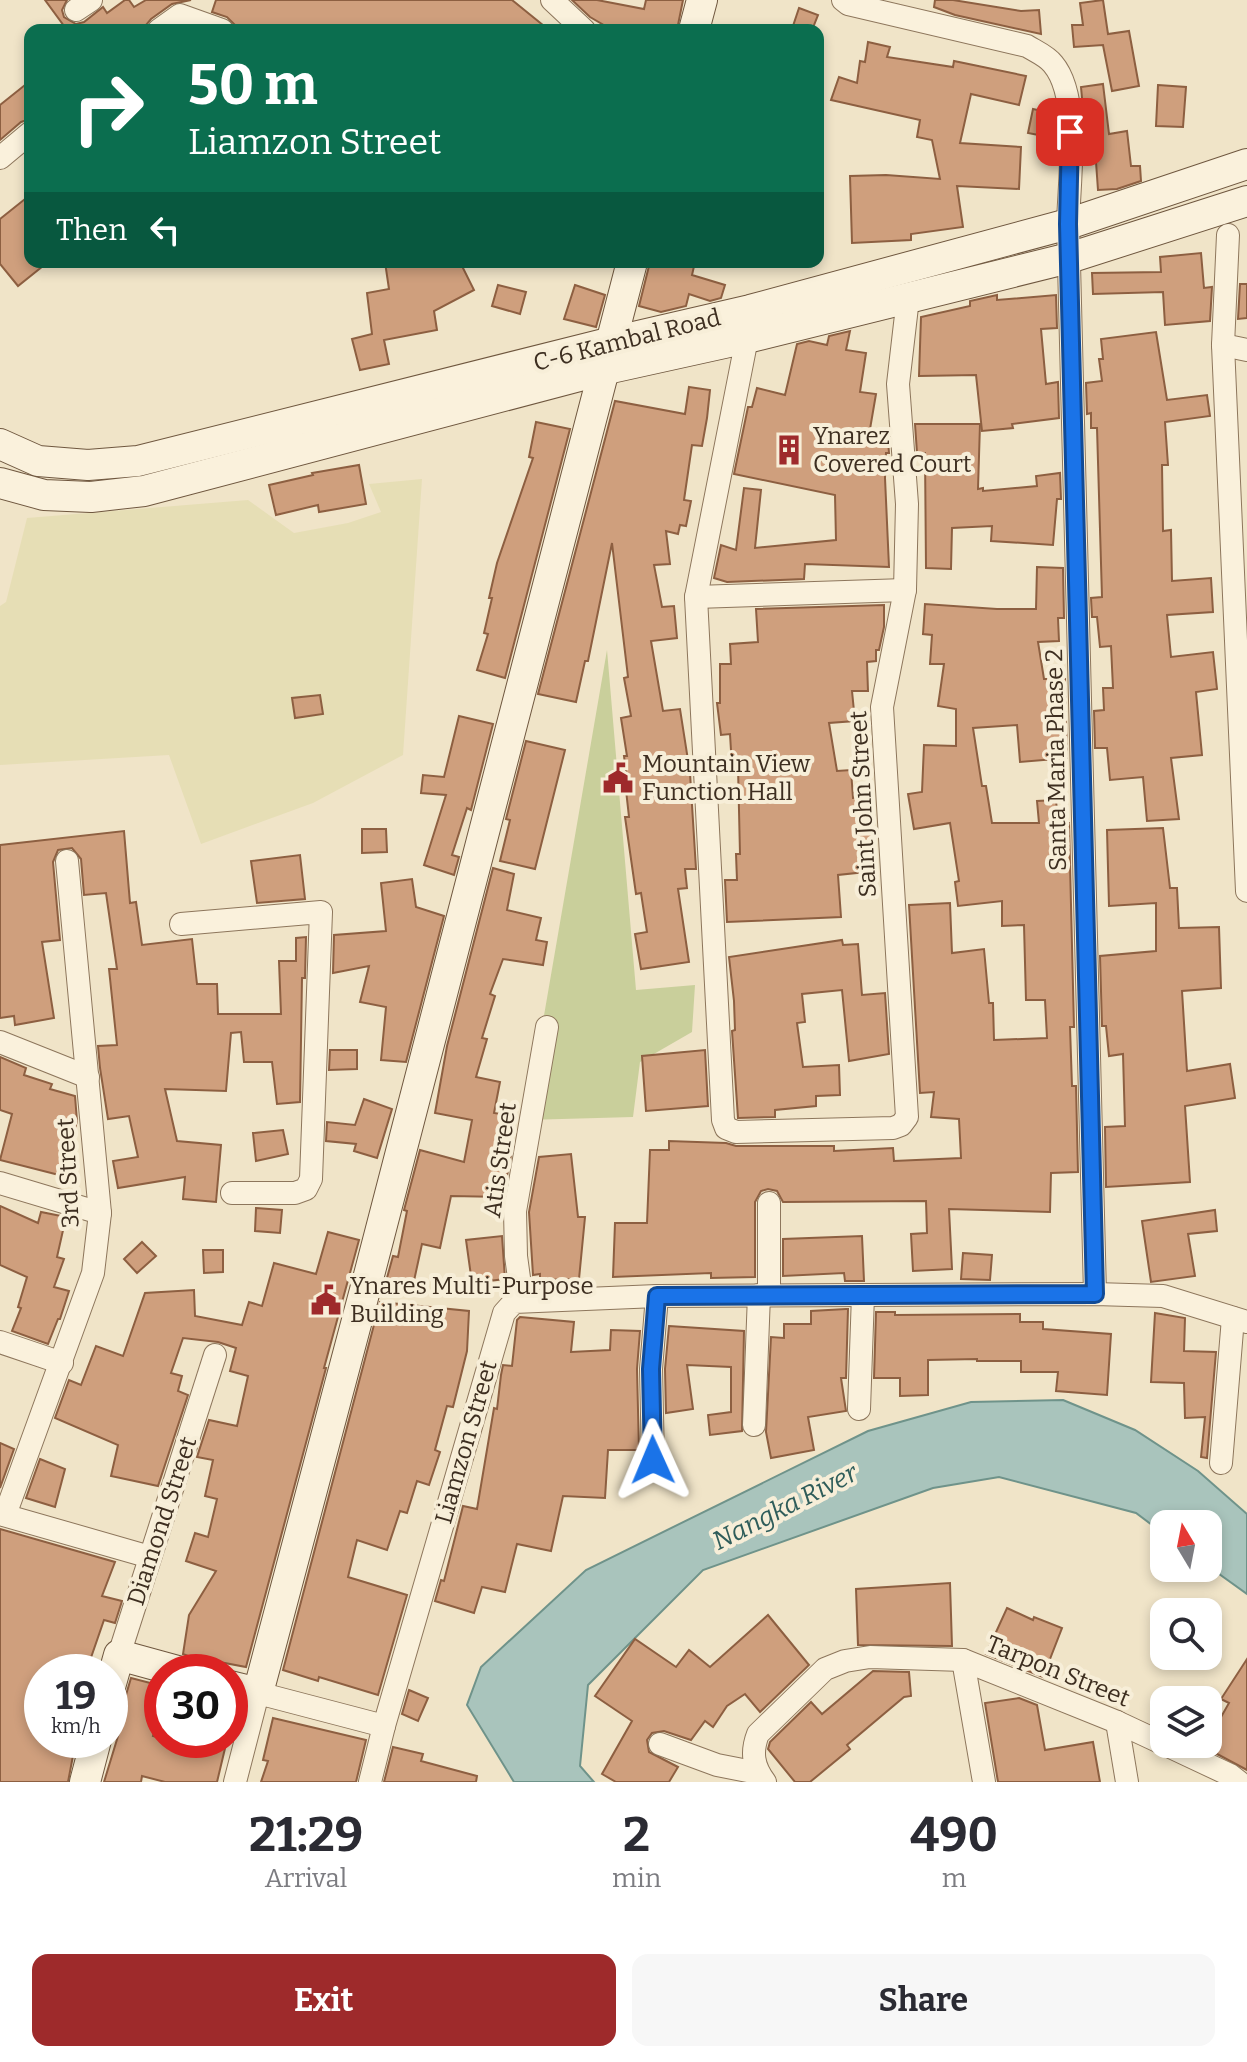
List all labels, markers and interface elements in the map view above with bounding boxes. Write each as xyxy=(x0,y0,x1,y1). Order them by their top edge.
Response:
text: 50 m xyxy=(188,52,318,119)
icon: right xyxy=(56,56,160,160)
pin xyxy=(1036,98,1104,166)
icon: arrive xyxy=(1048,110,1092,154)
text: Liamzon Street xyxy=(188,120,441,164)
icon: left xyxy=(143,208,187,252)
text: Then xyxy=(56,212,127,248)
street label: C-6 Kambal Road xyxy=(531,303,723,377)
place label: Ynarez Covered Court xyxy=(813,422,972,478)
building icon: Ynarez Covered Court xyxy=(772,433,806,467)
street label: Santa Maria Phase 2 xyxy=(1040,649,1072,871)
street label: Saint John Street xyxy=(844,710,882,898)
place label: Mountain View Function Hall xyxy=(642,750,811,806)
public building icon: Mountain View Function Hall xyxy=(601,761,635,795)
street label: Atis Street xyxy=(478,1100,522,1219)
street label: 3rd Street xyxy=(51,1117,85,1229)
place label: Ynares Multi-Purpose Building xyxy=(350,1272,594,1328)
public building icon: Ynares Multi-Purpose Building xyxy=(309,1283,343,1317)
street label: Liamzon Street xyxy=(429,1357,503,1527)
position arrow xyxy=(611,1418,695,1502)
street label: Diamond Street xyxy=(122,1433,203,1609)
water label: Nangka River xyxy=(707,1457,864,1557)
north arrow xyxy=(1150,1510,1222,1582)
map controls xyxy=(1150,1510,1222,1758)
button: search xyxy=(1150,1598,1222,1670)
street label: Tarpon Street xyxy=(982,1630,1134,1713)
speed limit sign: 30 xyxy=(144,1654,248,1758)
text: 19 xyxy=(56,1672,96,1720)
button: layers xyxy=(1150,1686,1222,1758)
text: km/h xyxy=(51,1714,101,1738)
text: 21:29 xyxy=(249,1806,363,1864)
text: 2 xyxy=(623,1806,650,1864)
text: 490 xyxy=(910,1806,998,1864)
text: Arrival xyxy=(265,1863,347,1894)
text: min xyxy=(612,1863,661,1894)
text: m xyxy=(942,1863,966,1894)
button: Exit xyxy=(32,1954,616,2046)
button: Share xyxy=(632,1954,1215,2046)

